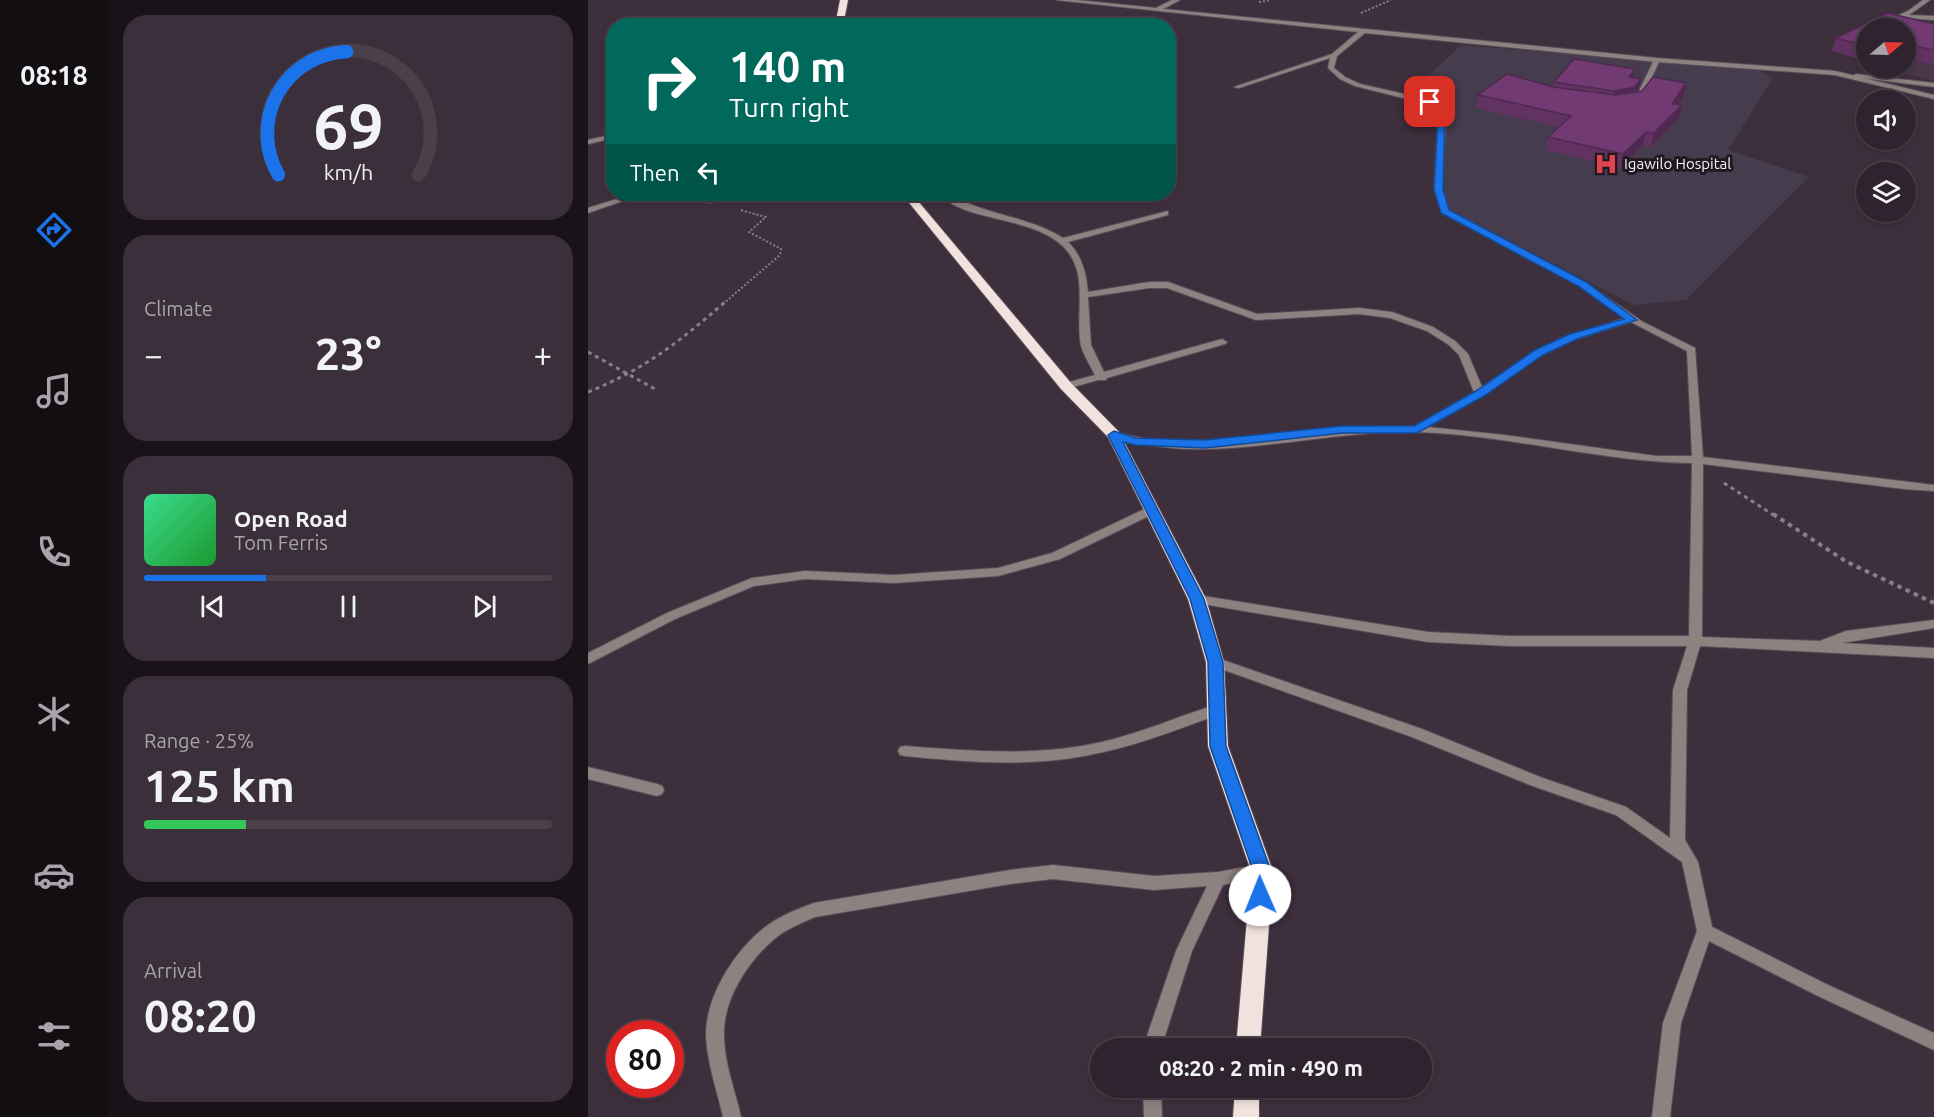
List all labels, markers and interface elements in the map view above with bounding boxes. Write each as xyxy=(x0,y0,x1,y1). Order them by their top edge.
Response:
north arrow xyxy=(1856,18,1916,78)
map controls xyxy=(1856,18,1916,222)
icon: right xyxy=(630,42,708,120)
text: 140 m xyxy=(729,43,846,90)
text: 08:18 xyxy=(20,60,88,90)
pin xyxy=(1404,76,1455,127)
icon: arrive xyxy=(1413,85,1446,118)
button: sound xyxy=(1856,90,1916,150)
text: 69 xyxy=(313,91,383,161)
text: Turn right xyxy=(729,92,849,122)
hospital icon: Igawilo Hospital xyxy=(1593,151,1619,177)
place label: Igawilo Hospital xyxy=(1624,155,1731,172)
icon: left xyxy=(692,156,725,189)
text: km/h xyxy=(323,160,373,184)
text: Then xyxy=(630,160,680,185)
button: layers xyxy=(1856,162,1916,222)
icon: directions xyxy=(33,209,75,251)
text: Climate xyxy=(144,297,213,320)
text: 23° xyxy=(315,328,381,379)
text: − xyxy=(144,336,163,373)
text: + xyxy=(533,336,552,373)
icon: music xyxy=(33,370,75,412)
text: Open Road xyxy=(234,506,348,531)
icon: phone xyxy=(33,531,75,573)
text: Tom Ferris xyxy=(234,531,328,554)
icon: previous xyxy=(196,590,229,623)
icon: pause xyxy=(332,590,365,623)
icon: next xyxy=(468,590,501,623)
icon: climate xyxy=(33,693,75,735)
text: Range · 25% xyxy=(144,729,254,752)
text: 125 km xyxy=(144,760,295,811)
icon: car xyxy=(33,854,75,896)
position arrow xyxy=(1228,863,1292,927)
text: Arrival xyxy=(144,959,202,982)
text: 08:20 xyxy=(144,990,257,1041)
icon: filters xyxy=(33,1015,75,1057)
speed limit sign: 80 xyxy=(606,1020,684,1098)
text: 08:20 · 2 min · 490 m xyxy=(1159,1055,1363,1080)

